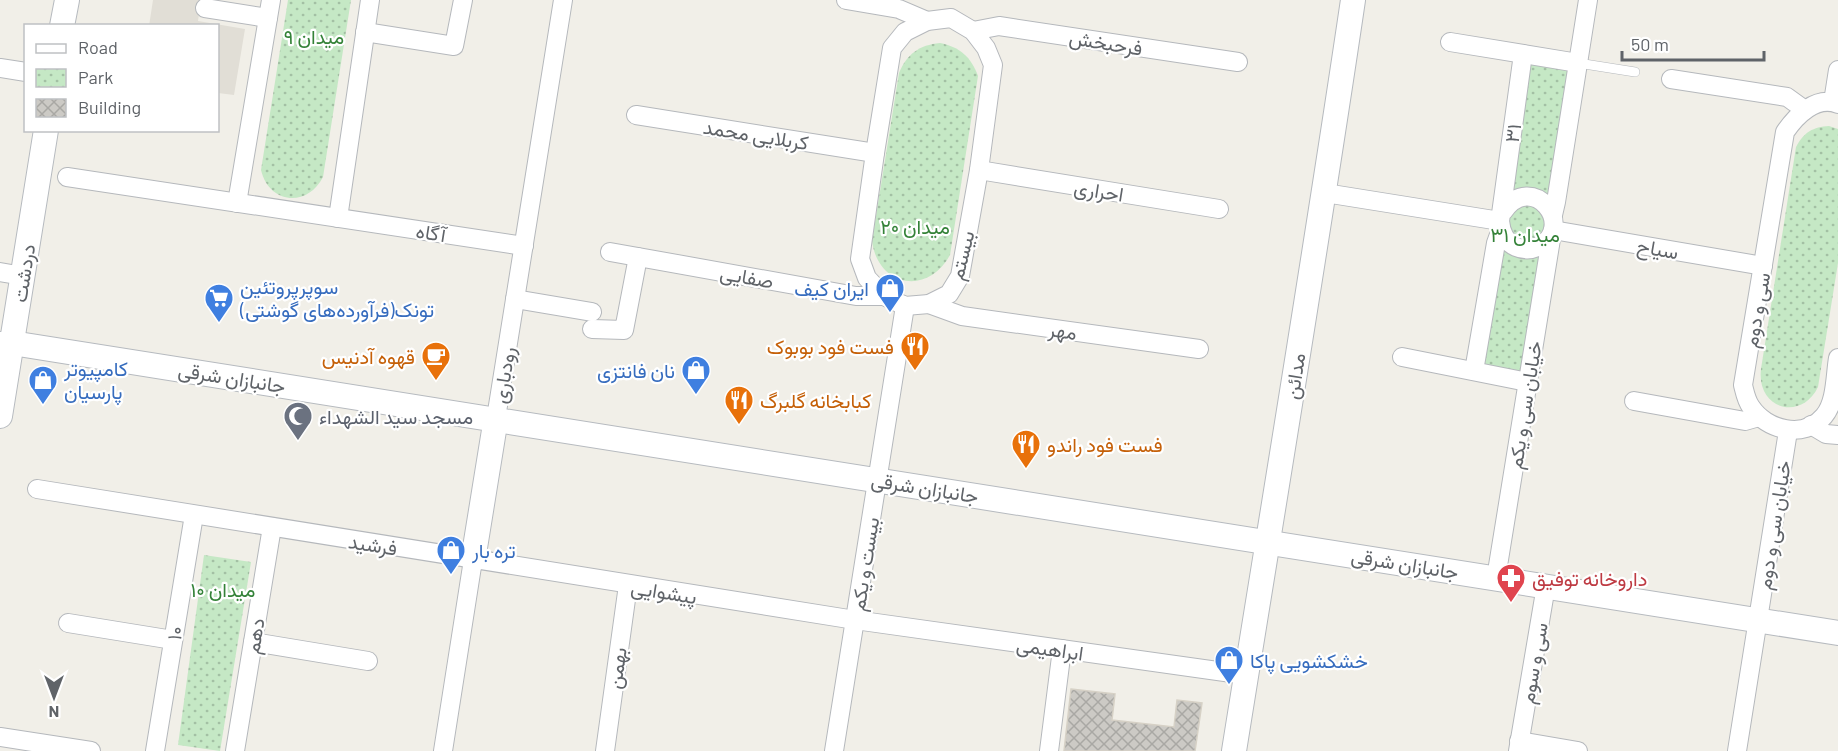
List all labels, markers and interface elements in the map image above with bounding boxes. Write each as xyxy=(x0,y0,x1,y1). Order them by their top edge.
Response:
legend xyxy=(24,24,219,132)
park label: میدان ۹ xyxy=(284,24,344,49)
street label: فرحبخش xyxy=(1067,24,1144,62)
scale bar xyxy=(1622,24,1764,62)
text: 50 m xyxy=(1631,33,1669,55)
text: Road xyxy=(78,36,118,58)
text: Park xyxy=(78,66,113,88)
text: Building xyxy=(78,96,141,118)
street label: کربلایی محمد xyxy=(701,114,811,156)
street label: ۳۱ xyxy=(1499,122,1525,144)
street label: احراری xyxy=(1072,174,1126,208)
park label: میدان ۲۰ xyxy=(880,214,950,239)
street label: آگاه xyxy=(414,218,449,246)
park label: میدان ۳۱ xyxy=(1490,222,1560,247)
street label: بیستم xyxy=(943,228,981,283)
street label: سیاح xyxy=(1635,233,1681,266)
street label: دردشت xyxy=(7,242,41,304)
street label: صفایی xyxy=(718,260,776,293)
street label: سی و دوم xyxy=(1738,270,1776,350)
shop icon: ایران کیف xyxy=(874,272,906,314)
place label: سوپرپروتئین تونک(فرآورده‌های گوشتی) xyxy=(239,274,434,323)
place label: ایران کیف xyxy=(794,276,869,302)
supermarket icon: سوپرپروتئین تونک(فرآورده‌های گوشتی) xyxy=(203,282,235,324)
street label: مهر xyxy=(1046,316,1079,346)
restaurant icon: فست فود بوبوک xyxy=(899,330,931,372)
place label: فست فود بوبوک xyxy=(767,334,894,360)
street label: خیابان سی و یکم xyxy=(1502,339,1548,471)
cafe icon: قهوه آدنیس xyxy=(420,340,452,382)
place label: قهوه آدنیس xyxy=(322,344,415,370)
street label: رودباری xyxy=(487,345,521,405)
street label: مدائن xyxy=(1279,351,1310,401)
shop icon: نان فانتزی xyxy=(680,354,712,396)
place label: کامپیوتر پارسیان xyxy=(63,356,128,406)
street label: جانبازان شرقی xyxy=(176,357,287,399)
place label: نان فانتزی xyxy=(597,358,675,384)
shop icon: کامپیوتر پارسیان xyxy=(27,364,59,406)
restaurant icon: کبابخانه گلبرگ xyxy=(723,384,755,426)
place label: کبابخانه گلبرگ xyxy=(760,388,872,414)
mosque icon: مسجد سید الشهداء xyxy=(282,400,314,442)
place label: مسجد سید الشهداء xyxy=(319,404,473,430)
restaurant icon: فست فود راندو xyxy=(1010,428,1042,470)
place label: فست فود راندو xyxy=(1047,432,1163,458)
street label: خیابان سی و دوم xyxy=(1751,459,1797,592)
street label: جانبازان شرقی xyxy=(869,467,980,509)
street label: بیست و یکم xyxy=(845,515,885,613)
street label: فرشید xyxy=(347,528,399,562)
shop icon: تره بار xyxy=(435,534,467,576)
place label: تره بار xyxy=(471,538,516,564)
street label: جانبازان شرقی xyxy=(1349,543,1460,585)
pharmacy icon: داروخانه توفیق xyxy=(1495,562,1527,604)
place label: داروخانه توفیق xyxy=(1532,566,1647,592)
street label: پیشوایی xyxy=(629,574,699,611)
park label: میدان ۱۰ xyxy=(191,577,255,602)
street label: دهم xyxy=(239,616,271,656)
street label: سی و سوم xyxy=(1514,620,1554,706)
street label: ۱۰ xyxy=(161,624,187,642)
street label: ابراهیمی xyxy=(1015,631,1085,667)
shop icon: خشکشویی پاکا xyxy=(1213,644,1245,686)
street label: بهمن xyxy=(601,646,633,691)
place label: خشکشویی پاکا xyxy=(1250,648,1368,675)
north arrow xyxy=(24,667,84,727)
text: N xyxy=(49,703,59,722)

